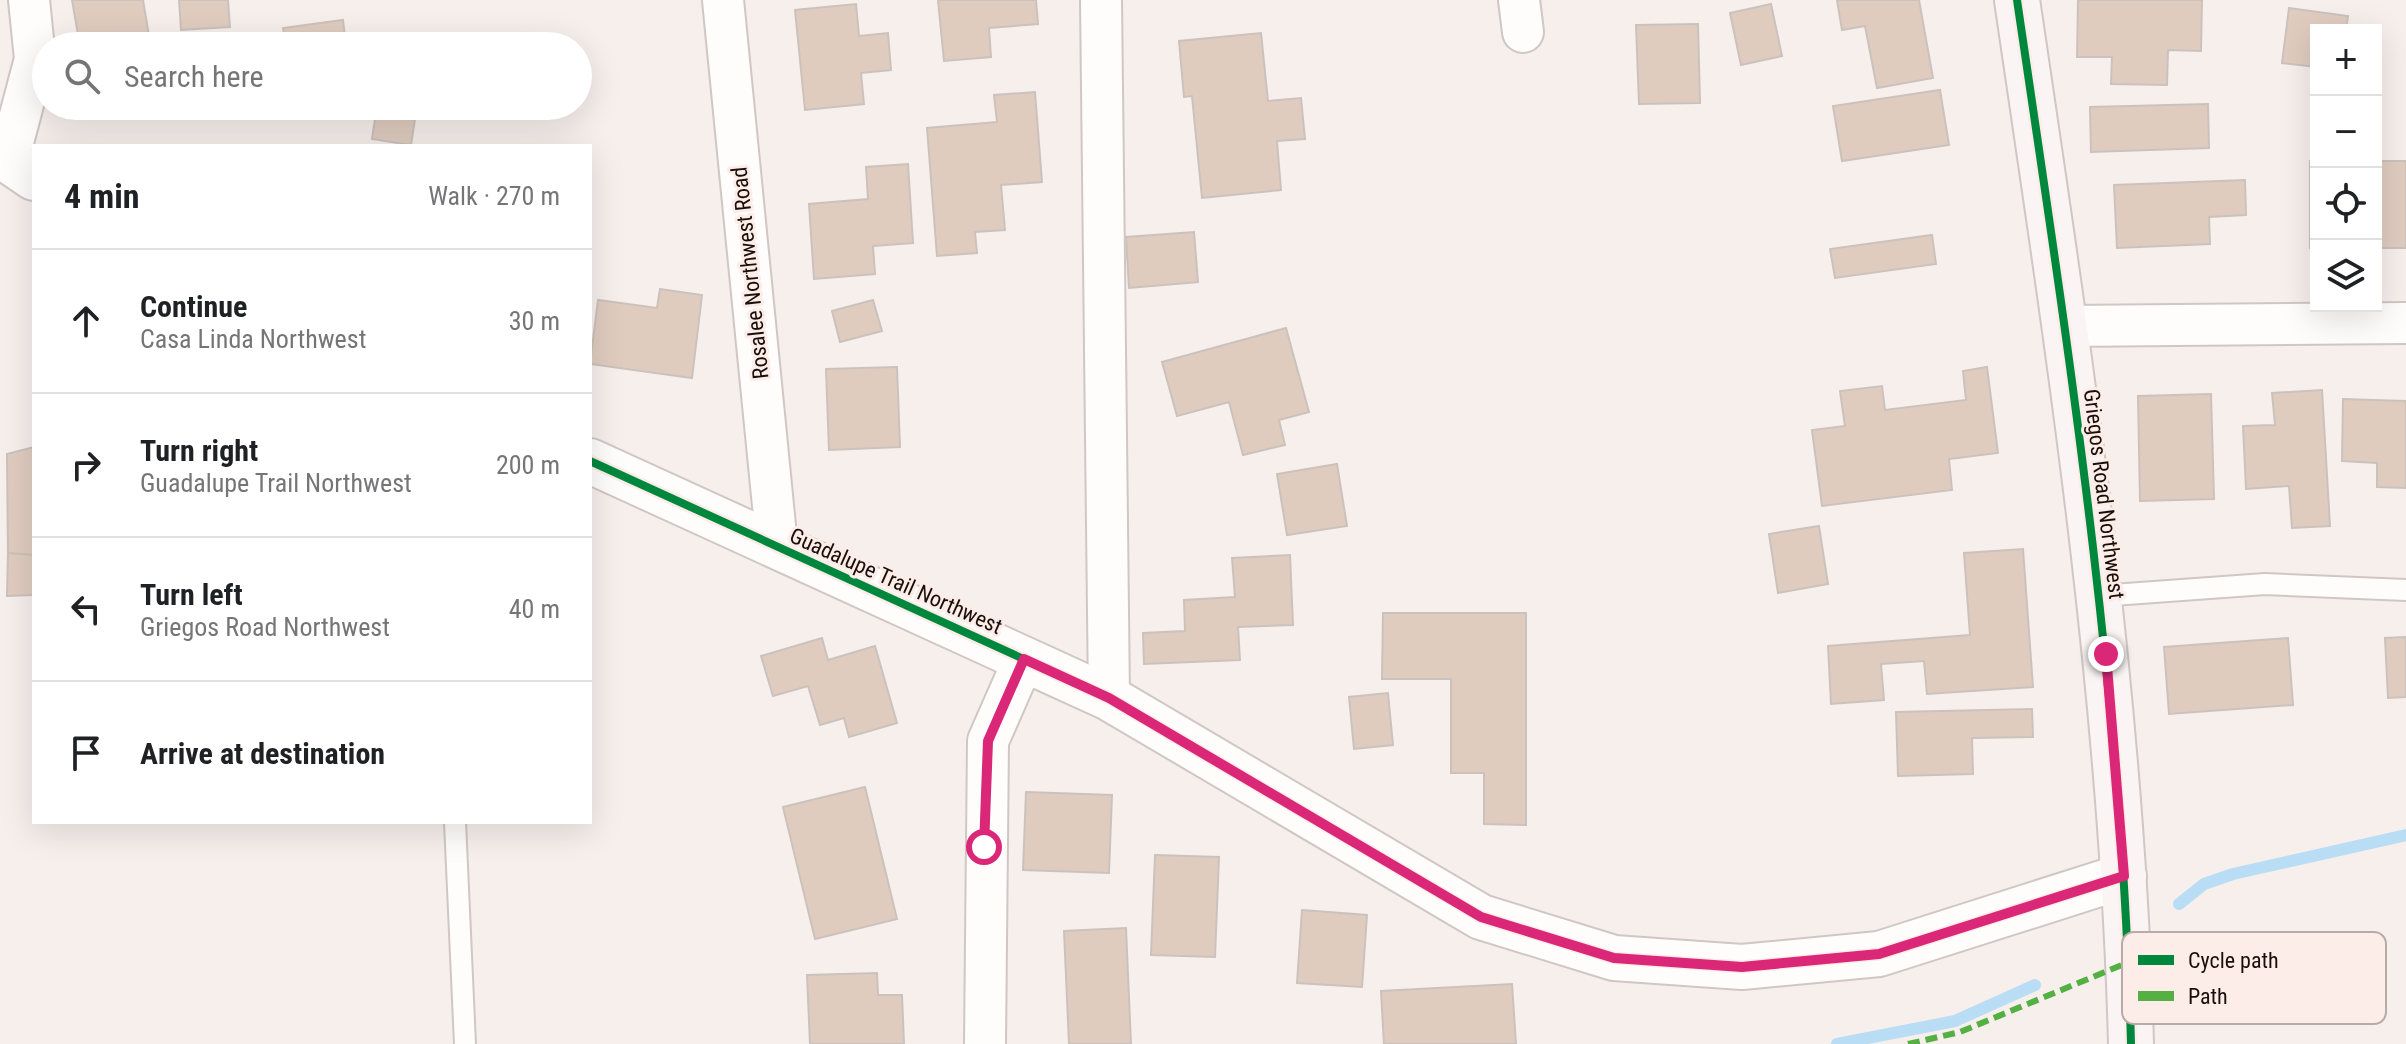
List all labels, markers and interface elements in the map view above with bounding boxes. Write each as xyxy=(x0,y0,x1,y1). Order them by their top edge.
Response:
map controls xyxy=(2310,24,2382,312)
button: + xyxy=(2310,24,2382,96)
search box xyxy=(32,32,592,120)
icon: search xyxy=(60,54,104,98)
text: Search here xyxy=(124,59,264,94)
button: − xyxy=(2310,96,2382,168)
street label: Rosalee Northwest Road xyxy=(726,166,774,380)
button: locate xyxy=(2310,168,2382,240)
text: 4 min xyxy=(64,176,140,216)
text: Walk · 270 m xyxy=(428,181,560,211)
button: layers xyxy=(2310,240,2382,312)
text: Continue xyxy=(140,289,247,324)
icon: ahead xyxy=(64,299,108,343)
text: 30 m xyxy=(509,306,560,336)
text: Casa Linda Northwest xyxy=(140,324,366,354)
street label: Griegos Road Northwest xyxy=(2079,388,2129,600)
text: Turn right xyxy=(140,433,258,468)
icon: right xyxy=(64,443,108,487)
text: 200 m xyxy=(496,450,560,480)
text: Guadalupe Trail Northwest xyxy=(140,468,412,498)
street label: Guadalupe Trail Northwest xyxy=(786,523,1006,639)
text: Turn left xyxy=(140,577,243,612)
icon: left xyxy=(64,587,108,631)
text: 40 m xyxy=(509,594,560,624)
text: Griegos Road Northwest xyxy=(140,612,390,642)
route end xyxy=(2088,636,2124,672)
icon: arrive xyxy=(64,731,108,775)
text: Arrive at destination xyxy=(140,736,385,771)
route start xyxy=(966,829,1002,865)
legend xyxy=(2122,932,2386,1024)
text: Cycle path xyxy=(2188,948,2279,973)
text: Path xyxy=(2188,984,2228,1009)

